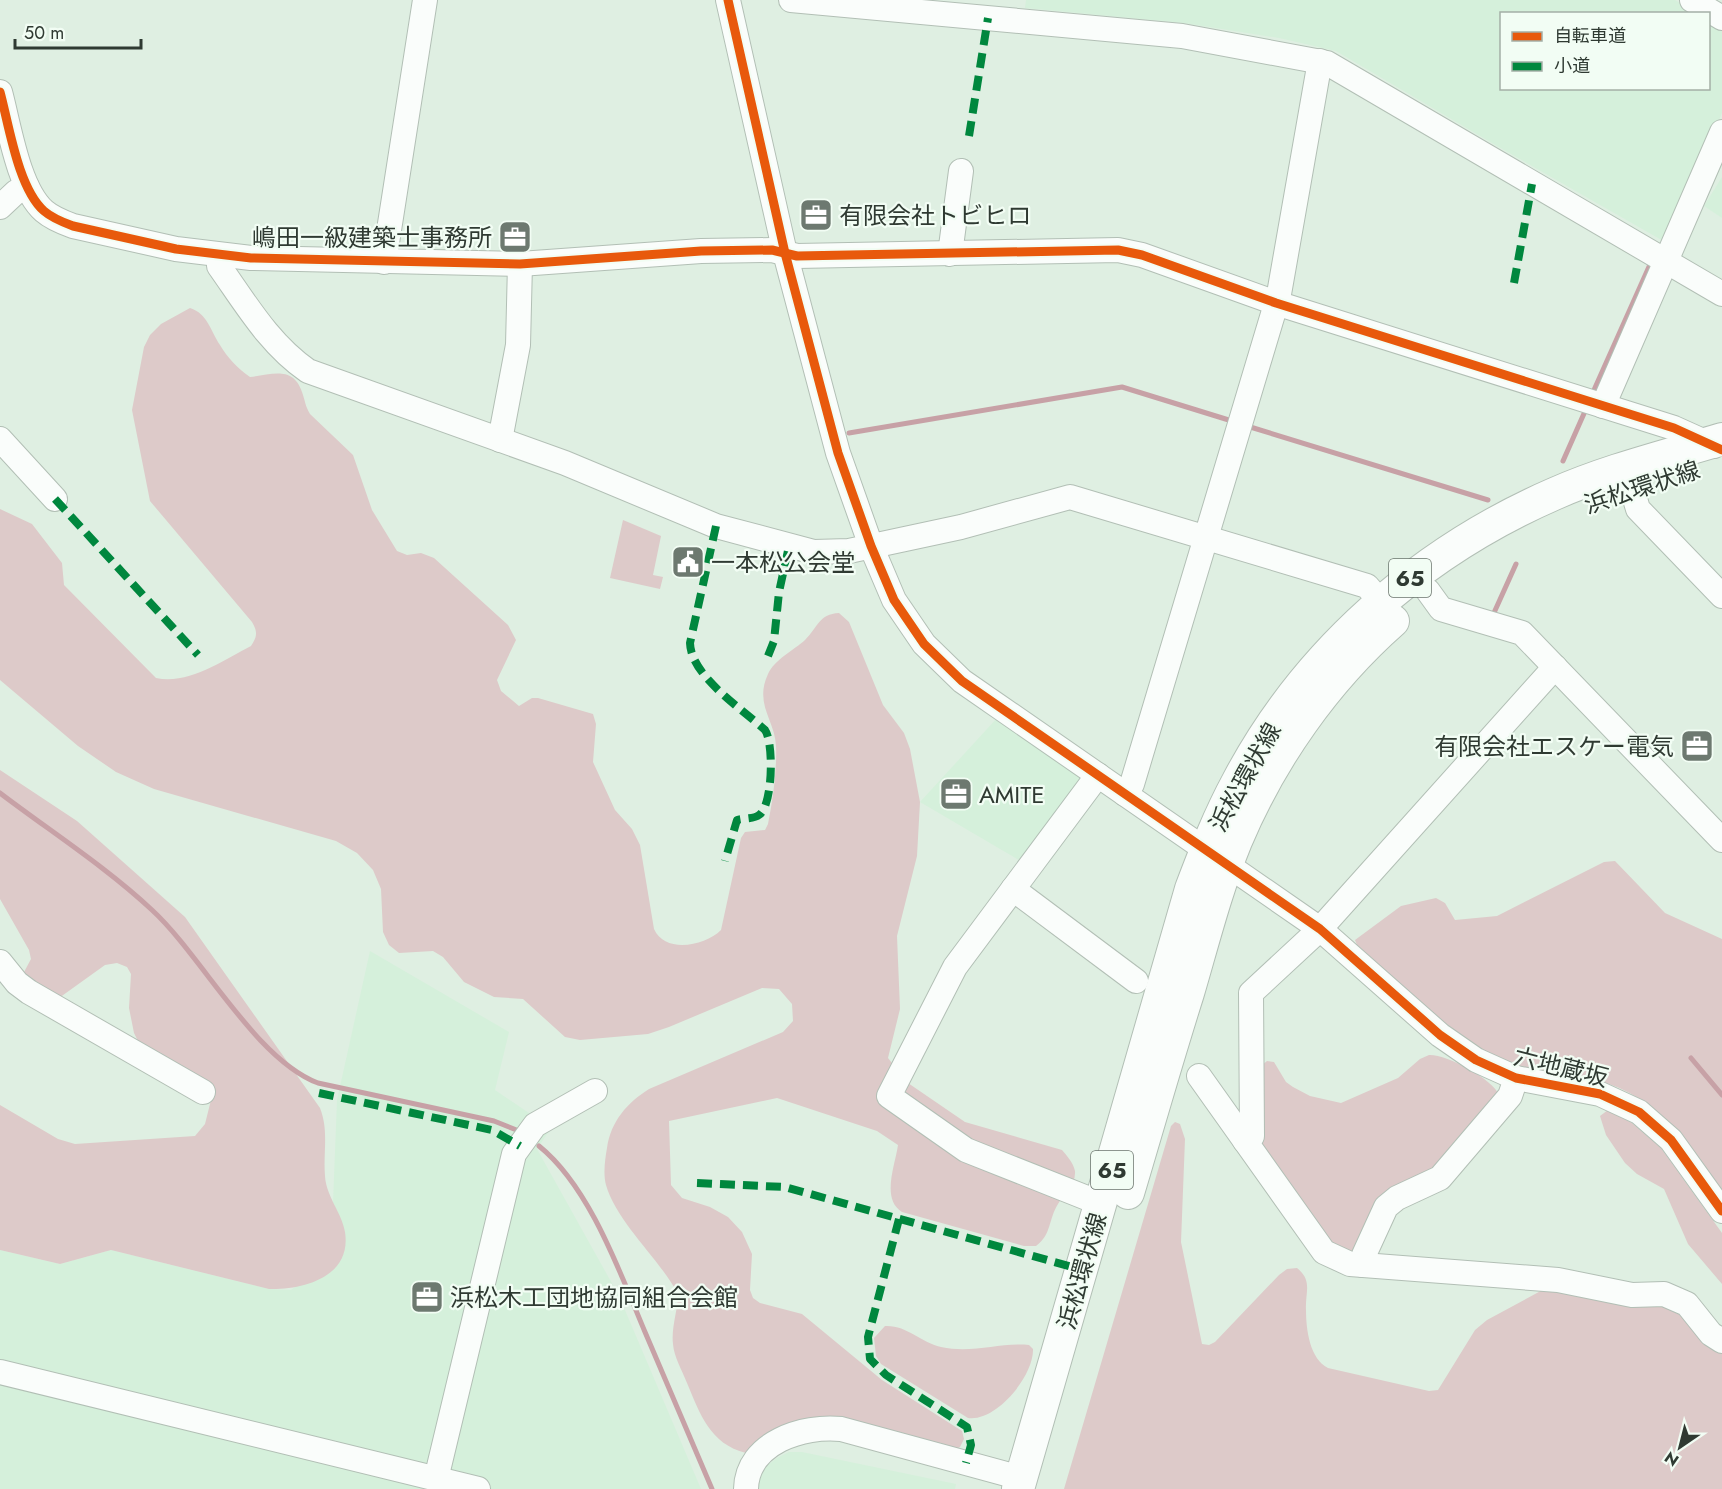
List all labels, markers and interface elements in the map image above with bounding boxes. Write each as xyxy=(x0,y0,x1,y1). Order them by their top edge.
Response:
scale bar xyxy=(15,12,141,50)
legend xyxy=(1500,12,1710,90)
text: 50 m xyxy=(24,20,64,46)
text: 自転車道 xyxy=(1554,23,1626,49)
text: 小道 xyxy=(1554,53,1590,79)
office icon: 有限会社トビヒロ xyxy=(798,197,834,233)
place label: 有限会社トビヒロ xyxy=(839,198,1031,233)
office icon: 嶋田一級建築士事務所 xyxy=(497,219,533,255)
place label: 嶋田一級建築士事務所 xyxy=(252,220,492,255)
street label: 浜松環状線 xyxy=(1580,452,1704,522)
public building icon: 一本松公会堂 xyxy=(670,544,706,580)
place label: 一本松公会堂 xyxy=(711,545,855,580)
road number: 65 xyxy=(1389,559,1431,597)
street label: 浜松環状線 xyxy=(1201,716,1289,838)
office icon: 有限会社エスケー電気 xyxy=(1679,728,1715,764)
place label: 有限会社エスケー電気 xyxy=(1434,729,1674,764)
office icon: AMITE xyxy=(938,776,974,812)
place label: AMITE xyxy=(979,777,1045,812)
street label: 六地蔵坂 xyxy=(1510,1038,1612,1096)
road number: 65 xyxy=(1091,1151,1133,1189)
street label: 浜松環状線 xyxy=(1049,1209,1115,1333)
office icon: 浜松木工団地協同組合会館 xyxy=(409,1279,445,1315)
place label: 浜松木工団地協同組合会館 xyxy=(450,1280,738,1315)
north arrow xyxy=(1650,1417,1710,1477)
text: N xyxy=(1660,1446,1683,1472)

